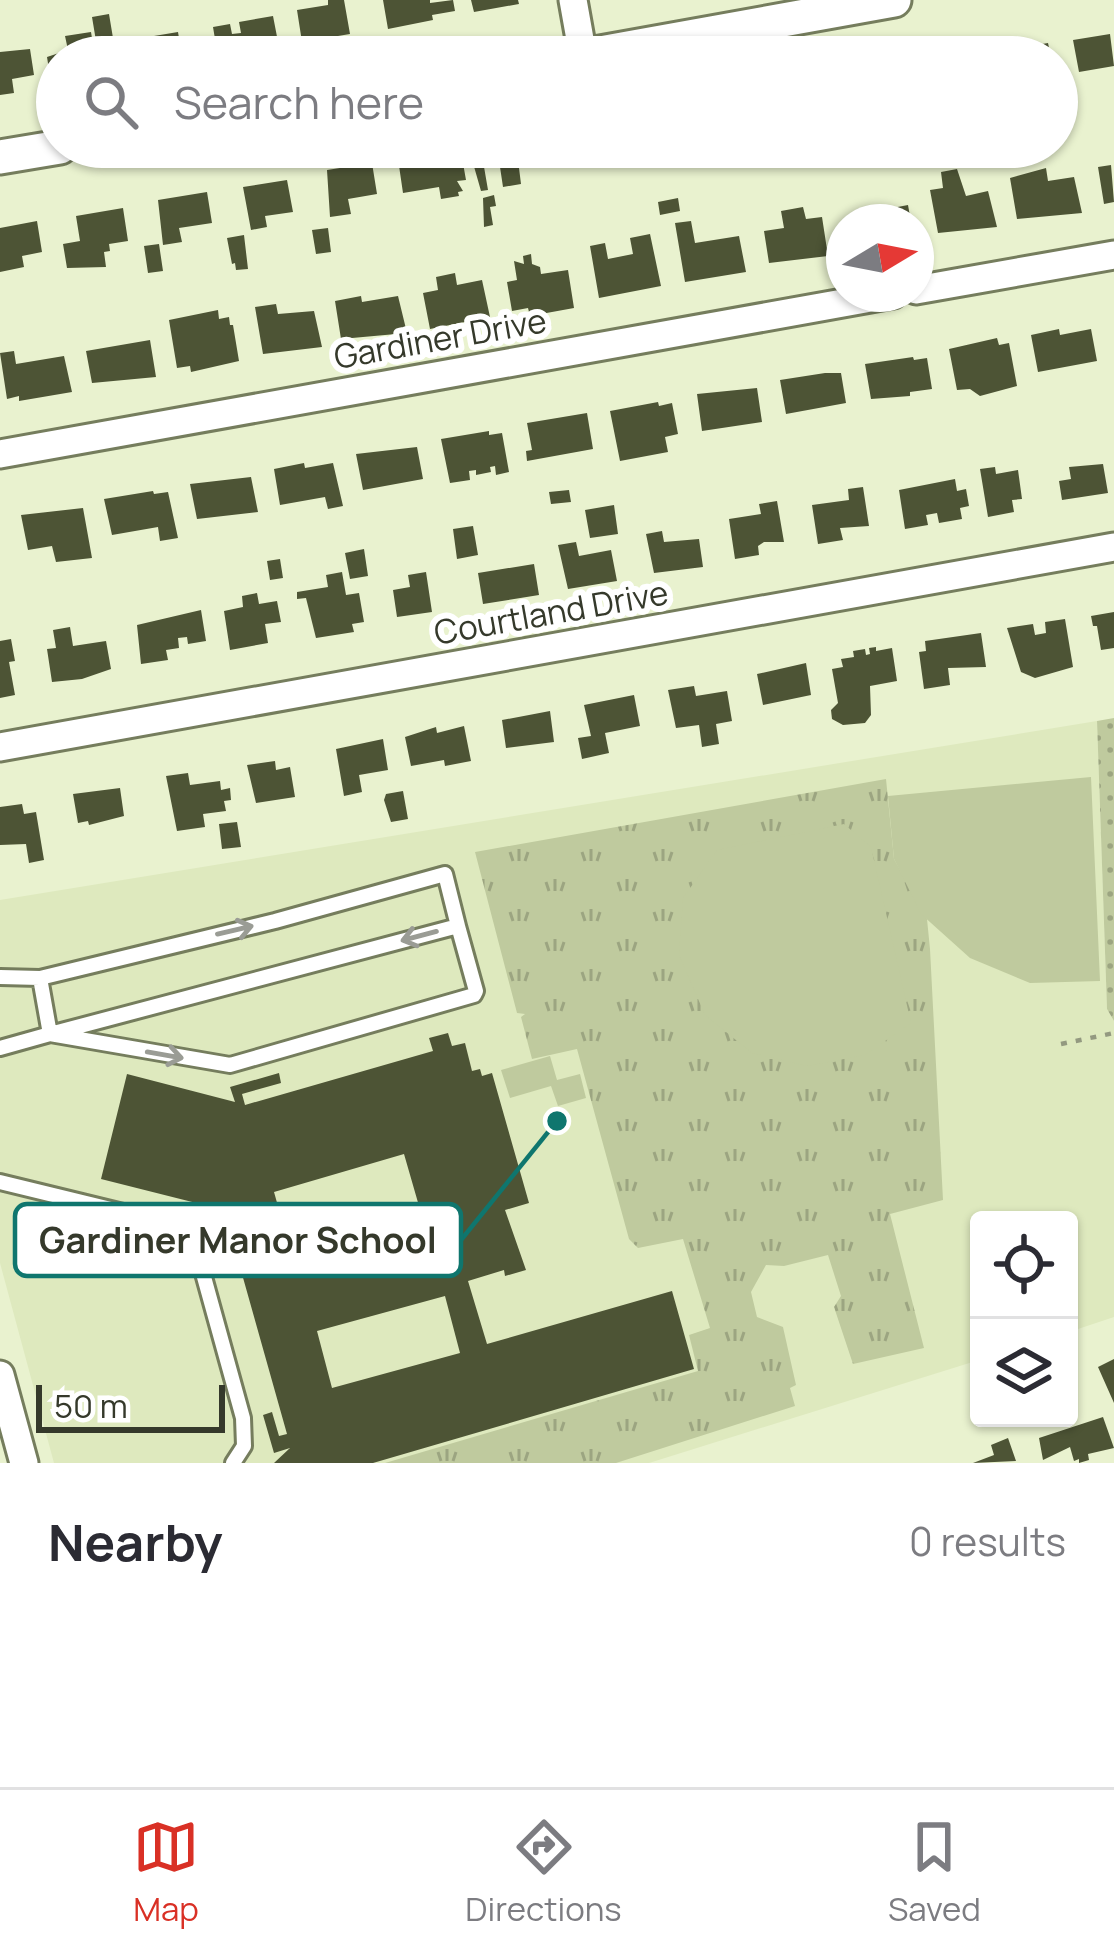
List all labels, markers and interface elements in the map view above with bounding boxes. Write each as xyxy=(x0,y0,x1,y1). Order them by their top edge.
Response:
search box xyxy=(36,36,1078,168)
icon: search xyxy=(78,69,144,135)
text: Search here xyxy=(174,71,424,133)
north arrow xyxy=(826,204,934,312)
street label: Gardiner Drive xyxy=(330,297,550,379)
street label: Courtland Drive xyxy=(431,569,671,655)
one-way arrow xyxy=(216,918,254,940)
one-way arrow xyxy=(401,927,439,949)
one-way arrow xyxy=(145,1045,184,1067)
callout: Gardiner Manor School xyxy=(15,1204,461,1276)
map controls xyxy=(970,1211,1078,1427)
button: locate xyxy=(970,1211,1078,1319)
text: Gardiner Manor School xyxy=(39,1215,437,1264)
button: layers xyxy=(970,1319,1078,1427)
scale bar xyxy=(36,1379,225,1432)
text: 50 m xyxy=(54,1383,128,1428)
text: Nearby xyxy=(48,1507,223,1576)
text: 0 results xyxy=(909,1514,1066,1568)
tab: Map xyxy=(133,1814,199,1931)
tab: Directions xyxy=(465,1814,622,1931)
tab: Saved xyxy=(888,1814,981,1931)

